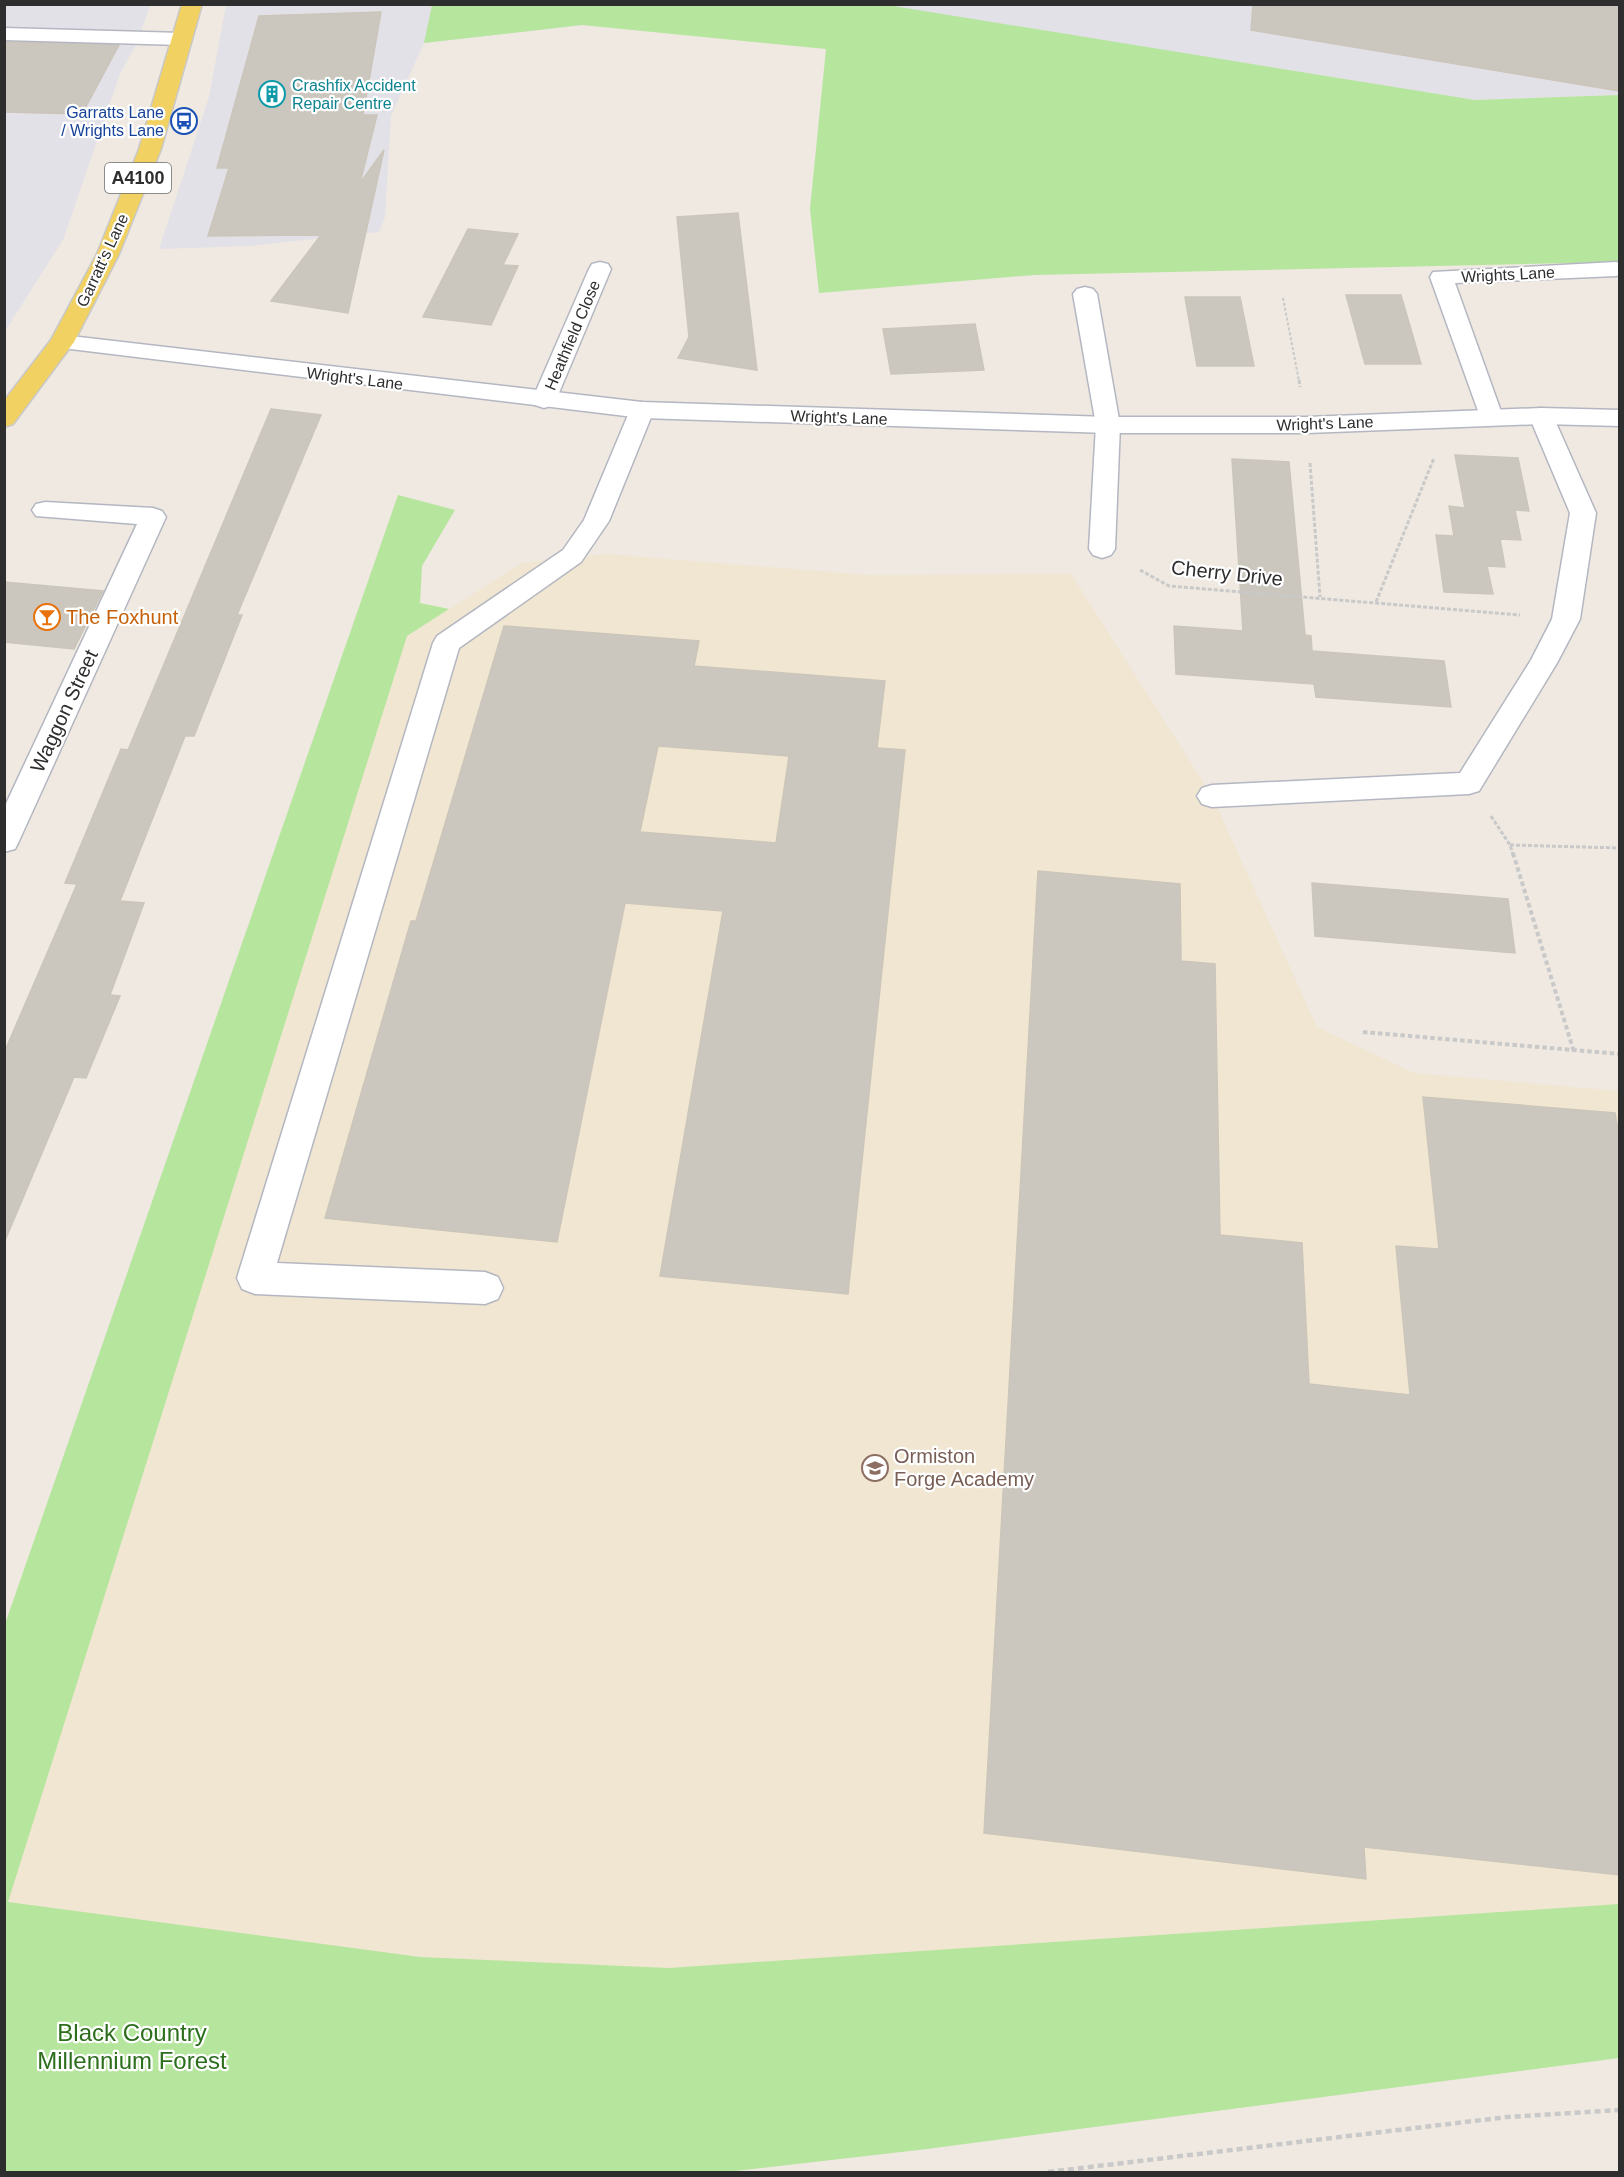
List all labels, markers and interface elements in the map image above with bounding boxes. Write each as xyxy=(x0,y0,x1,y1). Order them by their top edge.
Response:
place label: Crashfix Accident Repair Centre xyxy=(292,77,416,112)
building icon: Crashfix Accident Repair Centre xyxy=(257,79,287,109)
place label: Garratts Lane / Wrights Lane xyxy=(61,104,164,139)
bus stop icon: Garratts Lane / Wrights Lane xyxy=(169,106,199,136)
road number: A4100 xyxy=(105,163,171,193)
street label: Garratt's Lane xyxy=(73,211,132,310)
street label: Wrights Lane xyxy=(1461,264,1555,285)
street label: Heathfield Close xyxy=(542,278,603,393)
street label: Wright's Lane xyxy=(306,364,404,393)
street label: Wright's Lane xyxy=(790,407,888,428)
street label: Wright's Lane xyxy=(1276,413,1374,434)
street label: Cherry Drive xyxy=(1170,556,1284,590)
bar icon: The Foxhunt xyxy=(32,602,62,632)
place label: The Foxhunt xyxy=(66,606,179,628)
street label: Waggon Street xyxy=(26,646,102,776)
place label: Ormiston Forge Academy xyxy=(894,1445,1034,1490)
school or university icon: Ormiston Forge Academy xyxy=(860,1453,890,1483)
park label: Black Country Millennium Forest xyxy=(37,2019,227,2074)

